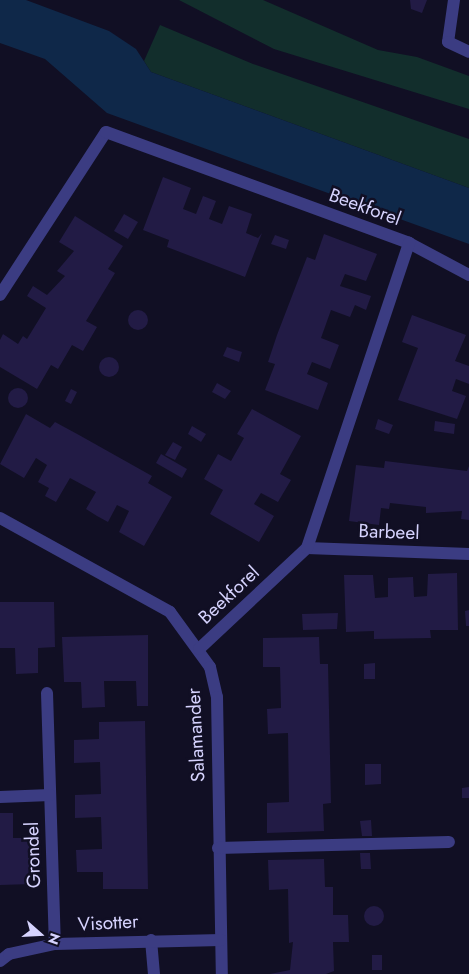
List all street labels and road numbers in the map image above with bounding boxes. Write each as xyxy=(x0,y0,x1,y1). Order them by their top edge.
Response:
street label: Beekforel xyxy=(326,184,404,230)
street label: Barbeel xyxy=(358,520,420,544)
street label: Beekforel xyxy=(194,561,264,629)
street label: Salamander xyxy=(182,687,210,783)
street label: Grondel xyxy=(20,821,46,889)
street label: Visotter xyxy=(77,910,139,936)

